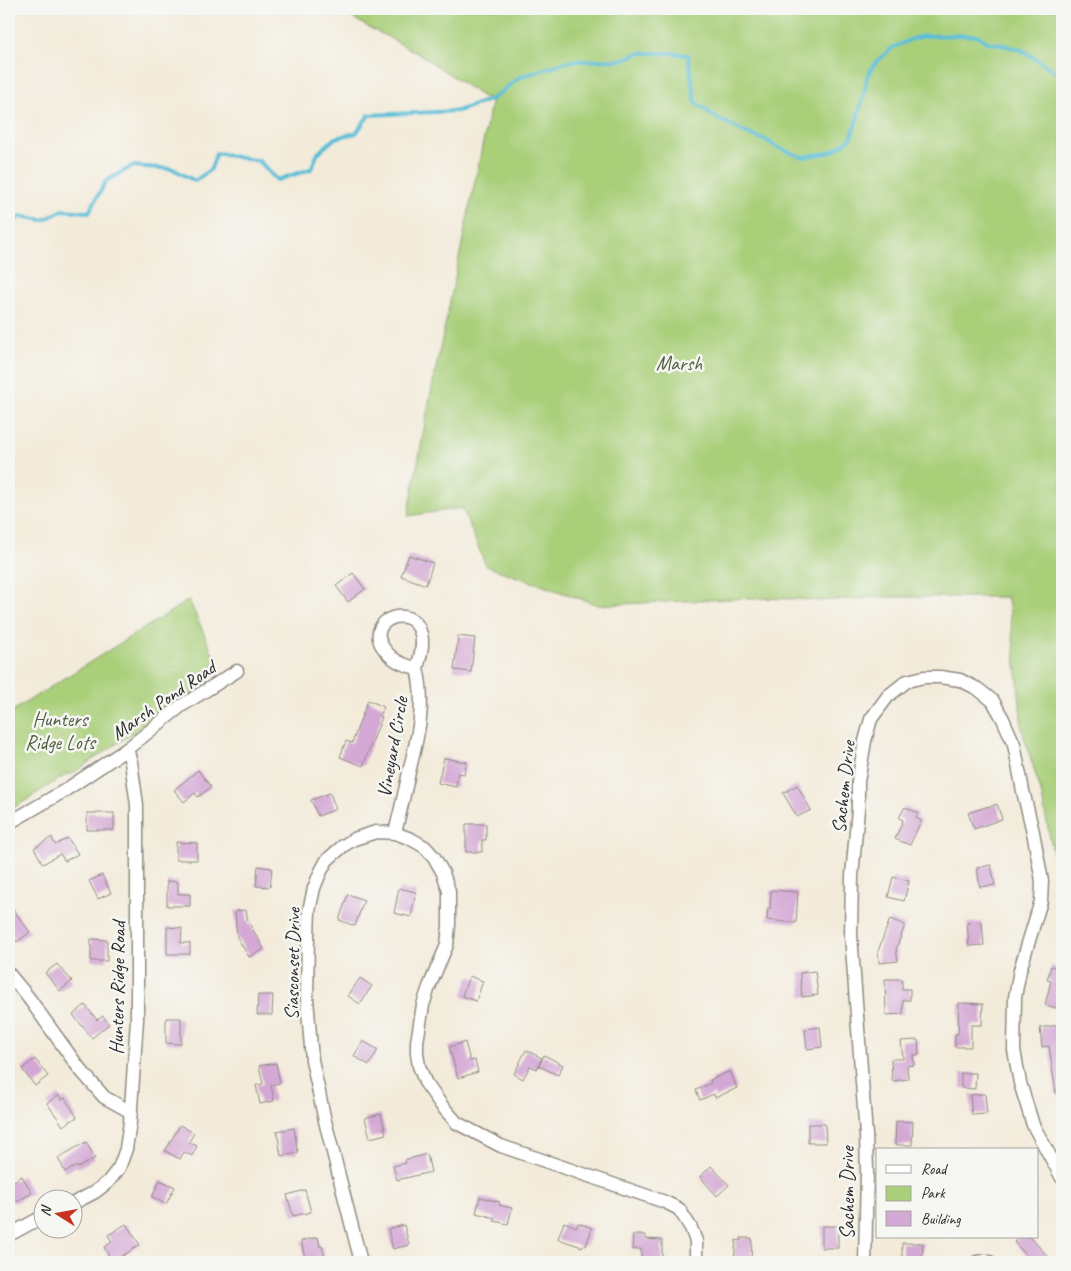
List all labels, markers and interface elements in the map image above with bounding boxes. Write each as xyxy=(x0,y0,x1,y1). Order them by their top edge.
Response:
park label: Marsh xyxy=(656,351,703,376)
street label: Marsh Pond Road xyxy=(106,653,223,746)
street label: Vineyard Circle xyxy=(371,693,414,799)
park label: Hunters Ridge Lots xyxy=(25,707,97,755)
street label: Sachem Drive xyxy=(826,738,861,835)
street label: Siasconset Drive xyxy=(279,906,306,1020)
street label: Hunters Ridge Road xyxy=(104,918,131,1055)
street label: Sachem Drive xyxy=(835,1145,860,1239)
legend xyxy=(876,1148,1038,1238)
text: Road xyxy=(921,1160,948,1179)
text: Park xyxy=(921,1184,946,1203)
north arrow xyxy=(32,1188,82,1238)
text: N xyxy=(37,1203,55,1217)
text: Building xyxy=(921,1210,961,1229)

